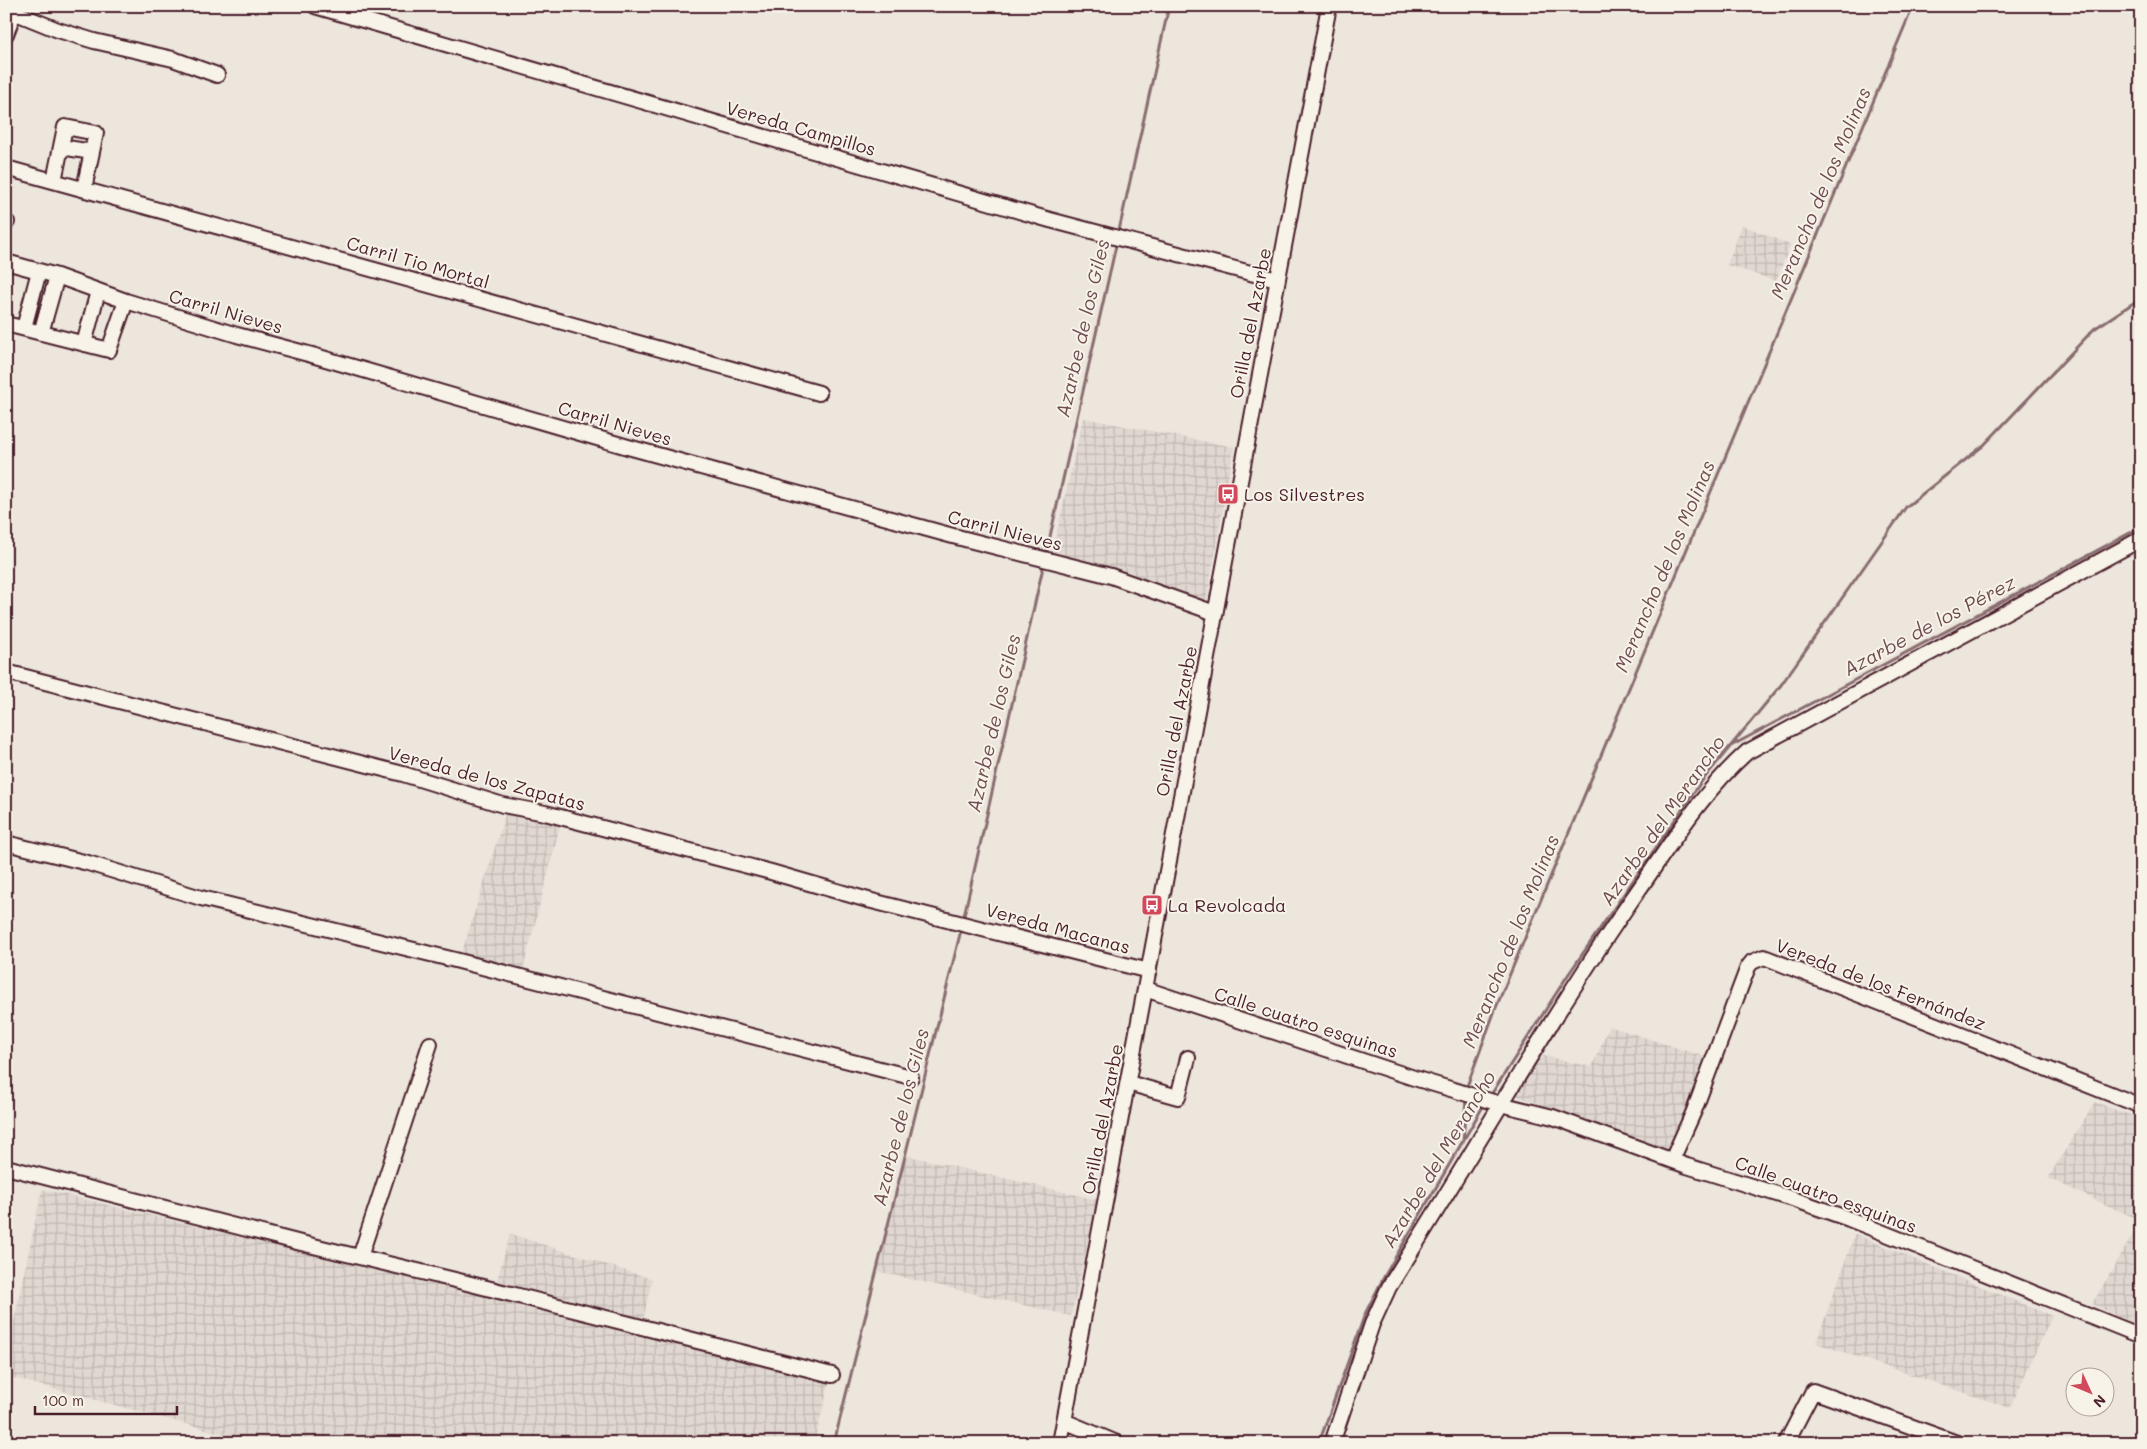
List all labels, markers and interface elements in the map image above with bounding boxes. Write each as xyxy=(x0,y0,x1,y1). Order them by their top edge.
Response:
water label: Merancho de los Molinas xyxy=(1764,83,1876,303)
street label: Vereda Campillos xyxy=(723,95,879,161)
street label: Carril Tio Mortal xyxy=(344,230,492,294)
water label: Azarbe de los Giles xyxy=(1049,237,1115,419)
street label: Orilla del Azarbe xyxy=(1224,246,1276,400)
street label: Carril Nieves xyxy=(166,283,286,339)
street label: Carril Nieves xyxy=(555,395,675,451)
water label: Merancho de los Molinas xyxy=(1608,456,1720,676)
bus stop icon: Los Silvestres xyxy=(1216,482,1240,506)
place label: Los Silvestres xyxy=(1244,482,1365,506)
street label: Carril Nieves xyxy=(945,504,1065,556)
water label: Azarbe de los Pérez xyxy=(1839,569,2020,681)
water label: Azarbe de los Giles xyxy=(960,632,1026,814)
street label: Orilla del Azarbe xyxy=(1150,644,1202,798)
water label: Azarbe del Merancho xyxy=(1594,730,1730,910)
street label: Vereda de los Zapatas xyxy=(386,740,588,816)
water label: Merancho de los Molinas xyxy=(1456,831,1564,1051)
bus stop icon: La Revolcada xyxy=(1140,893,1164,917)
place label: La Revolcada xyxy=(1168,893,1286,917)
street label: Vereda Macanas xyxy=(983,897,1133,959)
street label: Vereda de los Fernández xyxy=(1772,933,1990,1035)
street label: Calle cuatro esquinas xyxy=(1211,981,1401,1063)
water label: Azarbe de los Giles xyxy=(866,1026,934,1208)
street label: Orilla del Azarbe xyxy=(1076,1042,1128,1196)
water label: Azarbe del Merancho xyxy=(1375,1066,1501,1252)
street label: Calle cuatro esquinas xyxy=(1732,1150,1920,1238)
north arrow xyxy=(2064,1366,2114,1416)
scale bar xyxy=(35,1384,178,1416)
text: 100 m xyxy=(42,1390,84,1410)
text: N xyxy=(2089,1391,2110,1412)

